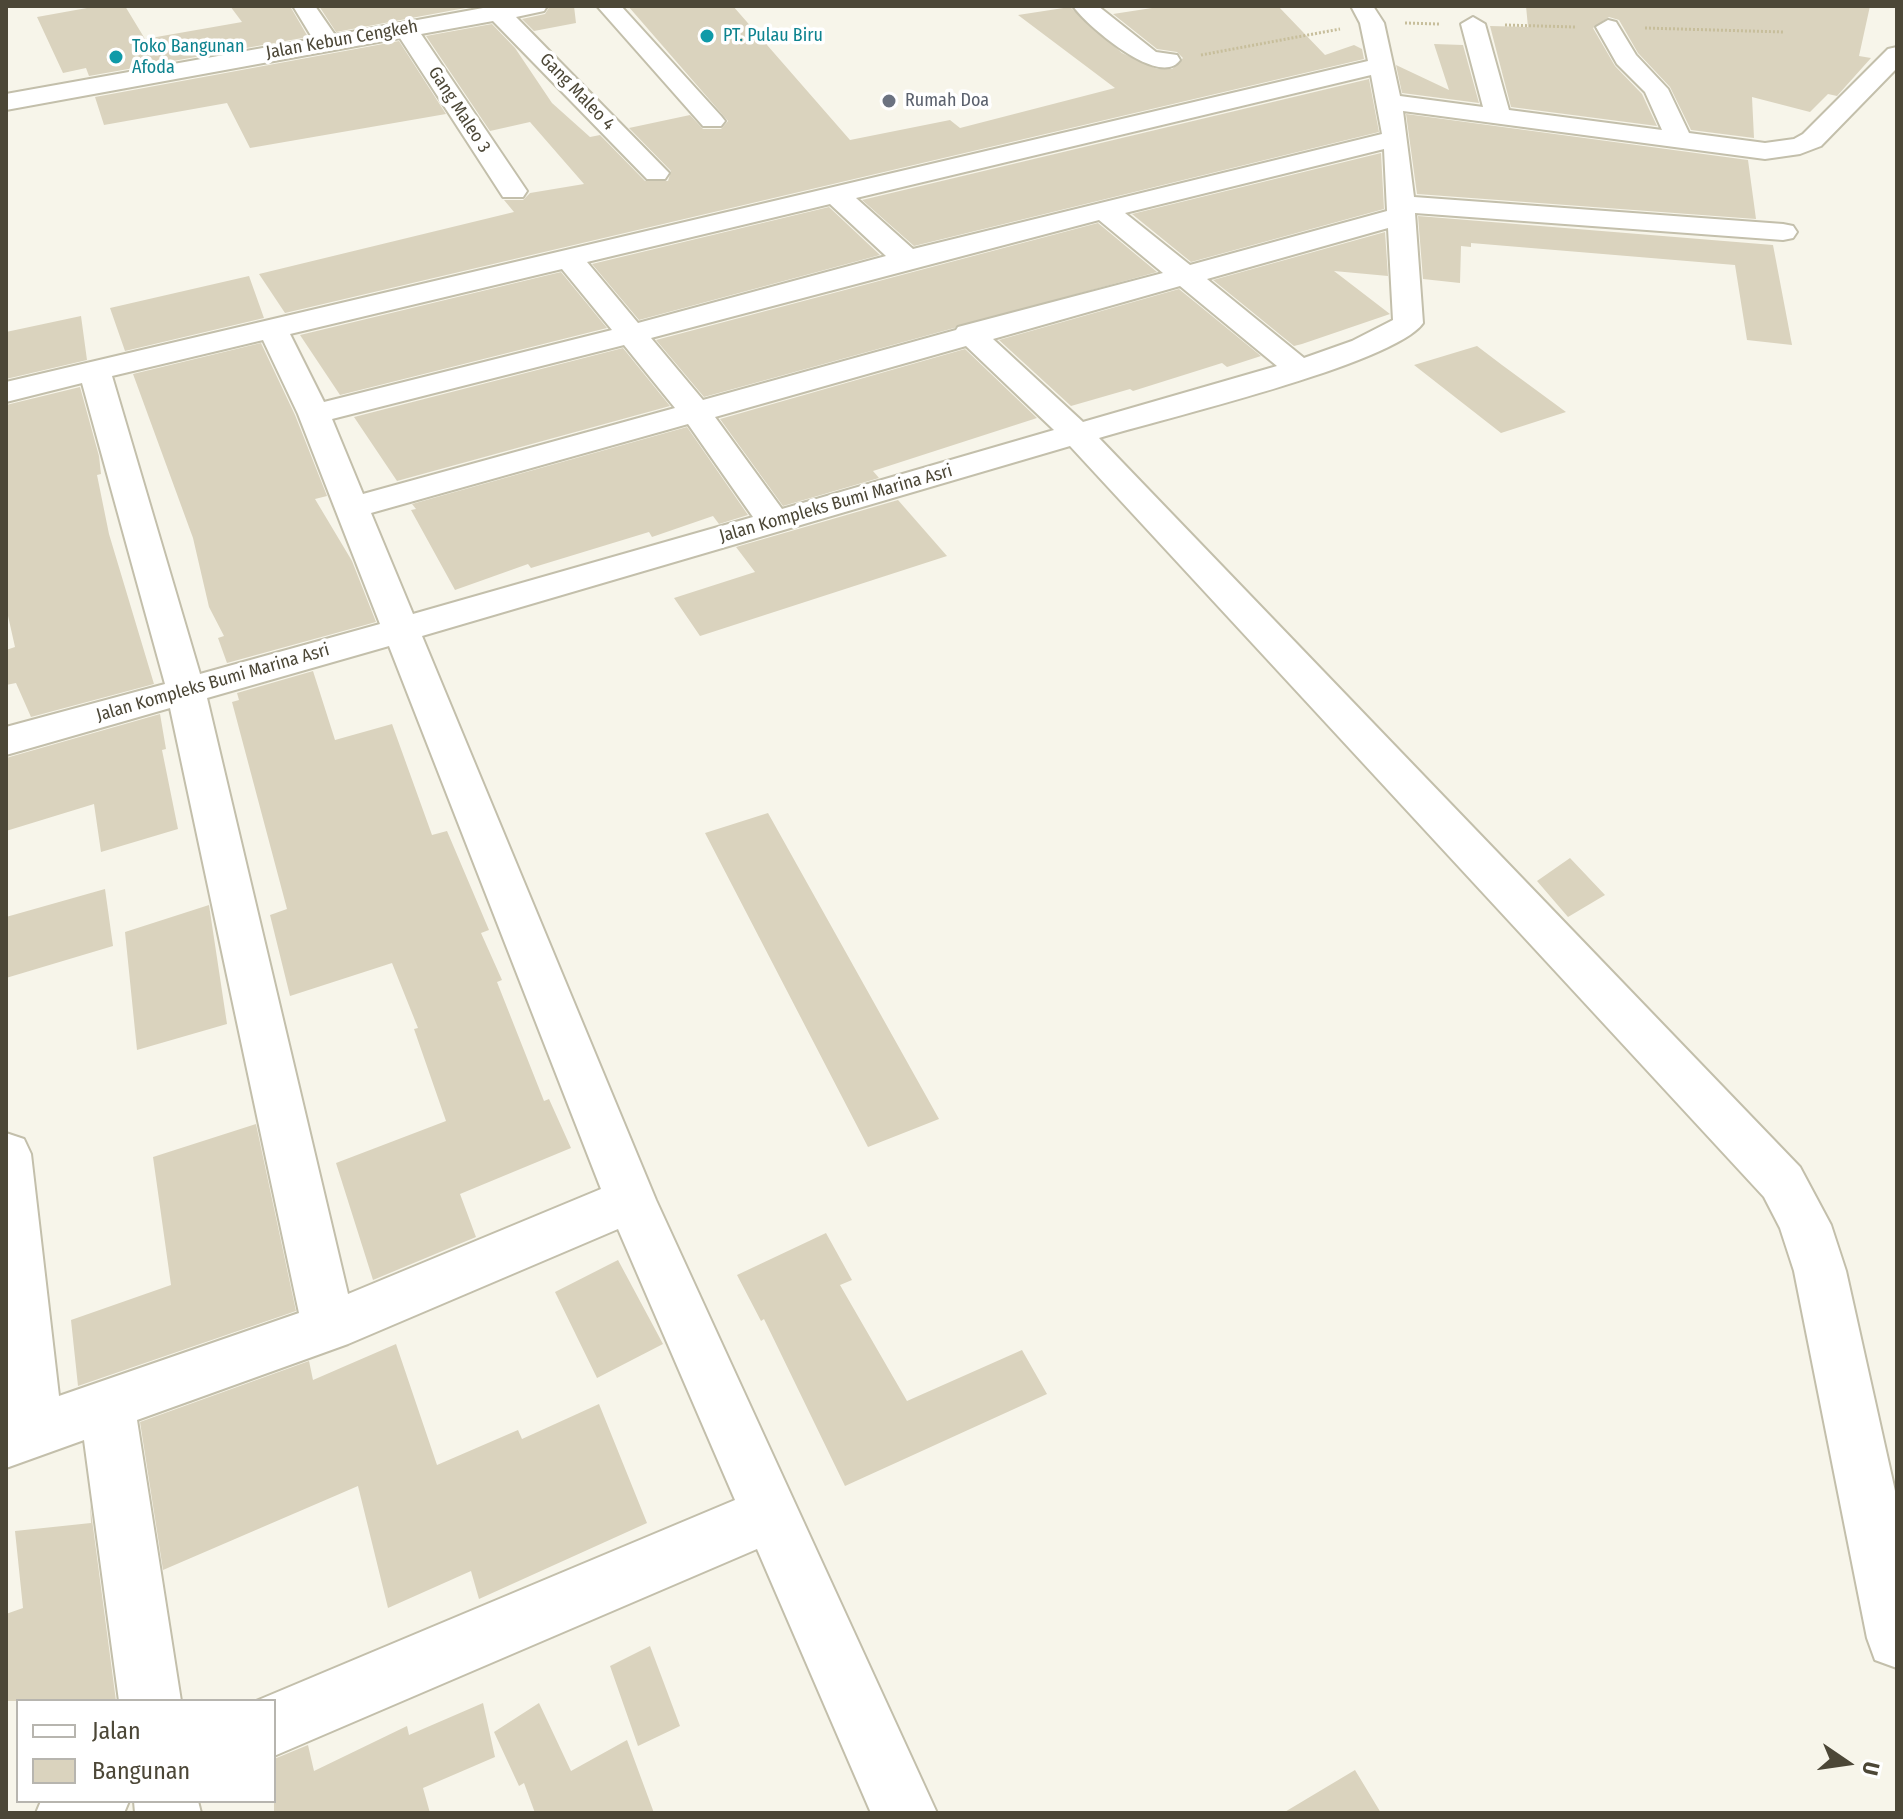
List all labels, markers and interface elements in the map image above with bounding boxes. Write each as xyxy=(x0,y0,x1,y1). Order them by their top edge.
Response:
street label: Jalan Kebun Cengkeh xyxy=(264,16,420,64)
place label: PT. Pulau Biru xyxy=(723,25,823,47)
marker: PT. Pulau Biru xyxy=(698,27,716,45)
place label: Toko Bangunan Afoda xyxy=(132,36,244,78)
marker: Toko Bangunan Afoda xyxy=(107,48,125,66)
street label: Gang Maleo 4 xyxy=(535,49,619,135)
street label: Gang Maleo 3 xyxy=(423,63,495,157)
place label: Rumah Doa xyxy=(905,90,989,112)
marker: Rumah Doa xyxy=(880,92,898,110)
street label: Jalan Kompleks Bumi Marina Asri xyxy=(717,460,955,548)
street label: Jalan Kompleks Bumi Marina Asri xyxy=(94,639,332,727)
legend xyxy=(16,1699,276,1803)
text: Jalan xyxy=(92,1717,141,1745)
north arrow xyxy=(1807,1723,1887,1803)
text: Bangunan xyxy=(92,1757,190,1785)
text: U xyxy=(1856,1759,1885,1778)

